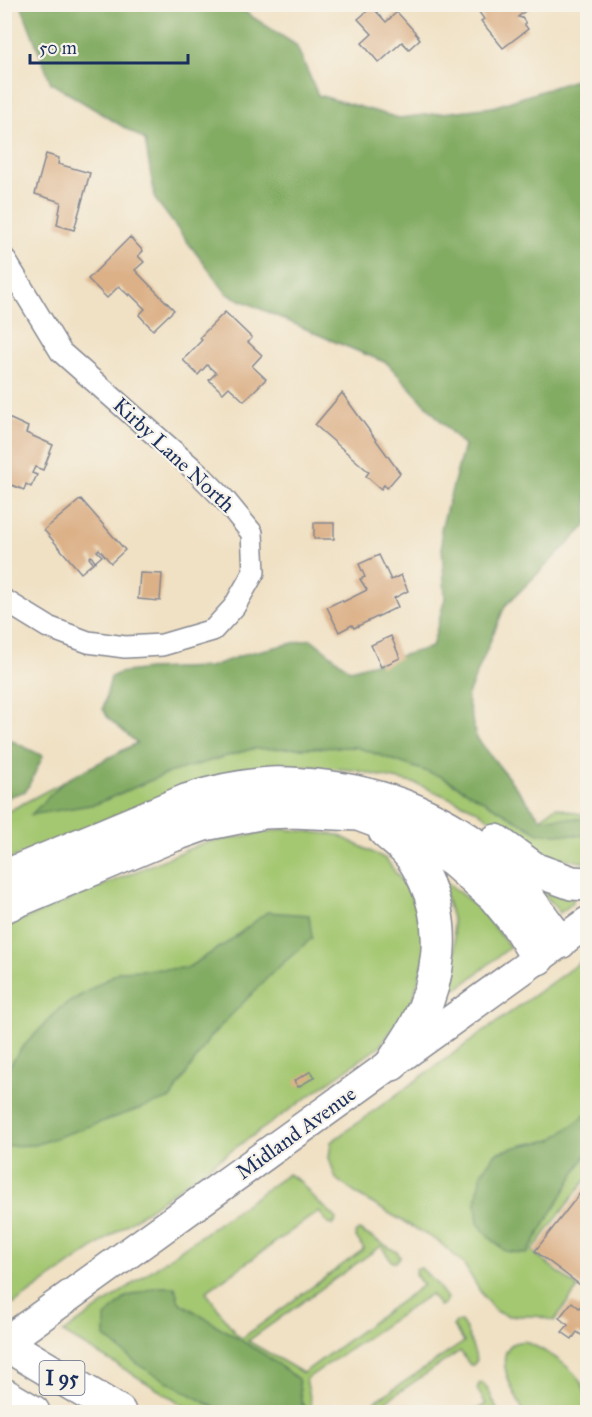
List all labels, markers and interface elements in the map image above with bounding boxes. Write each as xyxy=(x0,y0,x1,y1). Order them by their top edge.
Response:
scale bar xyxy=(30,27,188,65)
text: 50 m xyxy=(39,37,77,59)
street label: Kirby Lane North xyxy=(108,392,240,518)
street label: Midland Avenue xyxy=(231,1081,361,1185)
road number: I 95 xyxy=(40,1361,84,1395)

